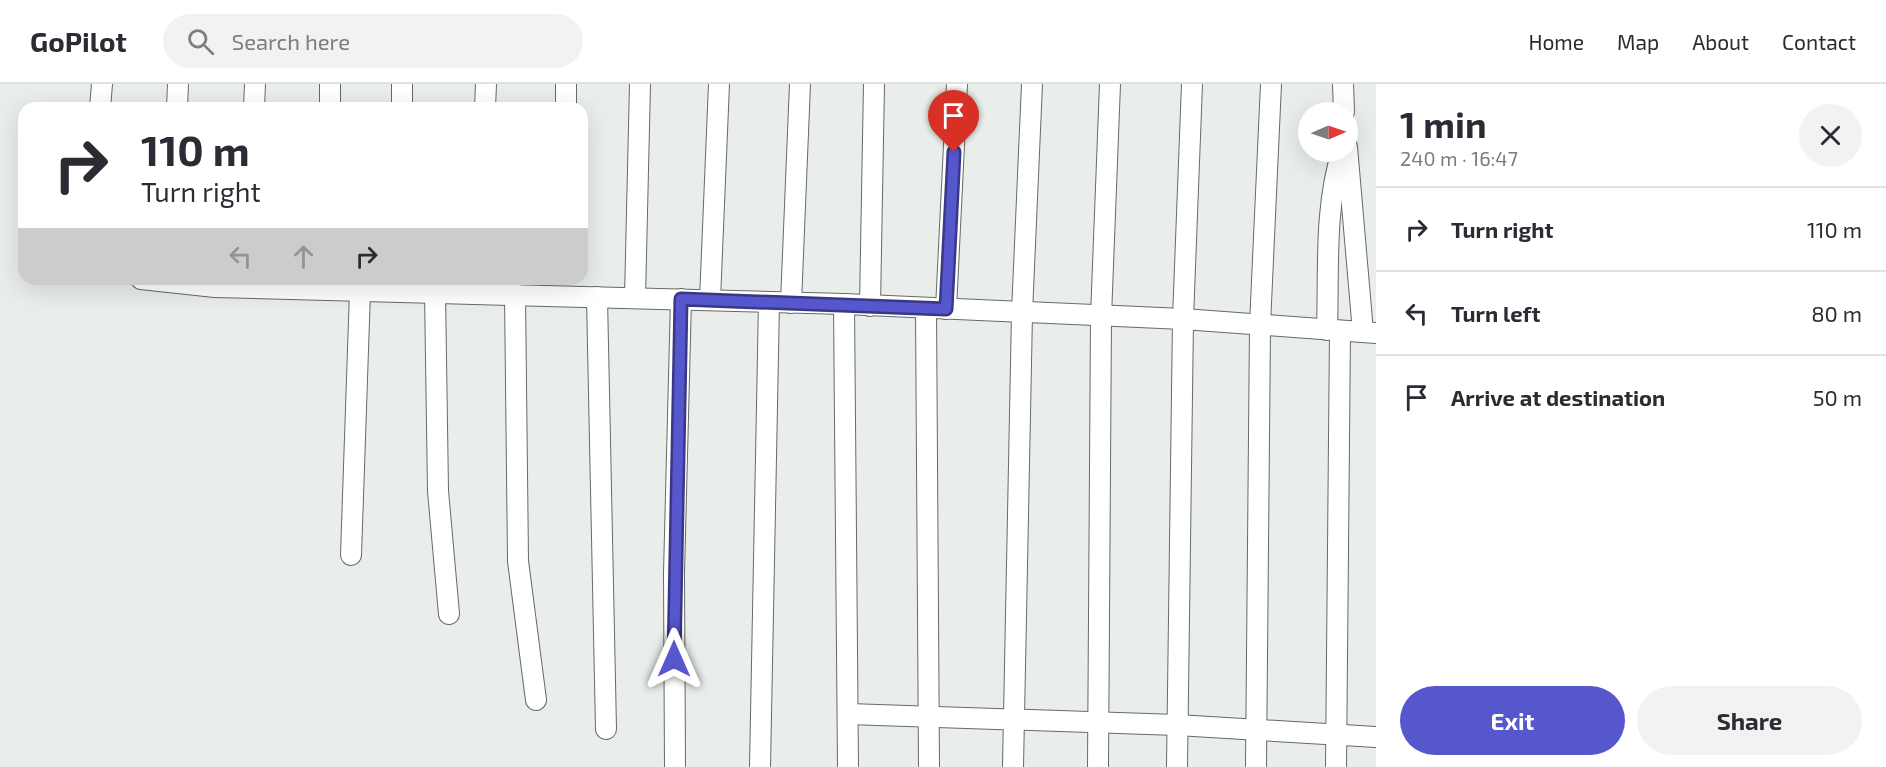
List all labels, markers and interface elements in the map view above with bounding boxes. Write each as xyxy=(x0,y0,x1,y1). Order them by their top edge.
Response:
search box xyxy=(163,14,583,68)
text: GoPilot xyxy=(30,24,127,58)
icon: search xyxy=(184,25,217,58)
text: Search here xyxy=(232,28,350,54)
text: Home xyxy=(1528,29,1584,54)
text: Map xyxy=(1617,29,1659,54)
text: About xyxy=(1692,29,1749,54)
text: Contact xyxy=(1782,29,1856,54)
pin xyxy=(928,90,979,152)
icon: arrive xyxy=(937,99,970,132)
north arrow xyxy=(1298,102,1358,162)
map controls xyxy=(1298,102,1358,162)
text: 1 min xyxy=(1400,102,1487,145)
button: close xyxy=(1799,104,1862,167)
text: 110 m xyxy=(141,124,250,174)
icon: right xyxy=(42,126,120,204)
text: 240 m · 16:47 xyxy=(1400,146,1518,170)
text: Turn right xyxy=(141,175,261,207)
icon: right xyxy=(1400,213,1433,246)
text: Turn right xyxy=(1451,216,1553,242)
text: 110 m xyxy=(1807,216,1862,242)
icon: left xyxy=(224,240,257,273)
icon: ahead xyxy=(287,240,320,273)
icon: right xyxy=(350,240,383,273)
icon: left xyxy=(1400,297,1433,330)
text: Turn left xyxy=(1451,300,1540,326)
text: 80 m xyxy=(1811,300,1862,326)
icon: arrive xyxy=(1400,381,1433,414)
text: Arrive at destination xyxy=(1451,384,1665,410)
text: 50 m xyxy=(1813,384,1862,410)
position arrow xyxy=(642,627,706,691)
button: Exit xyxy=(1400,686,1625,755)
button: Share xyxy=(1637,686,1862,755)

